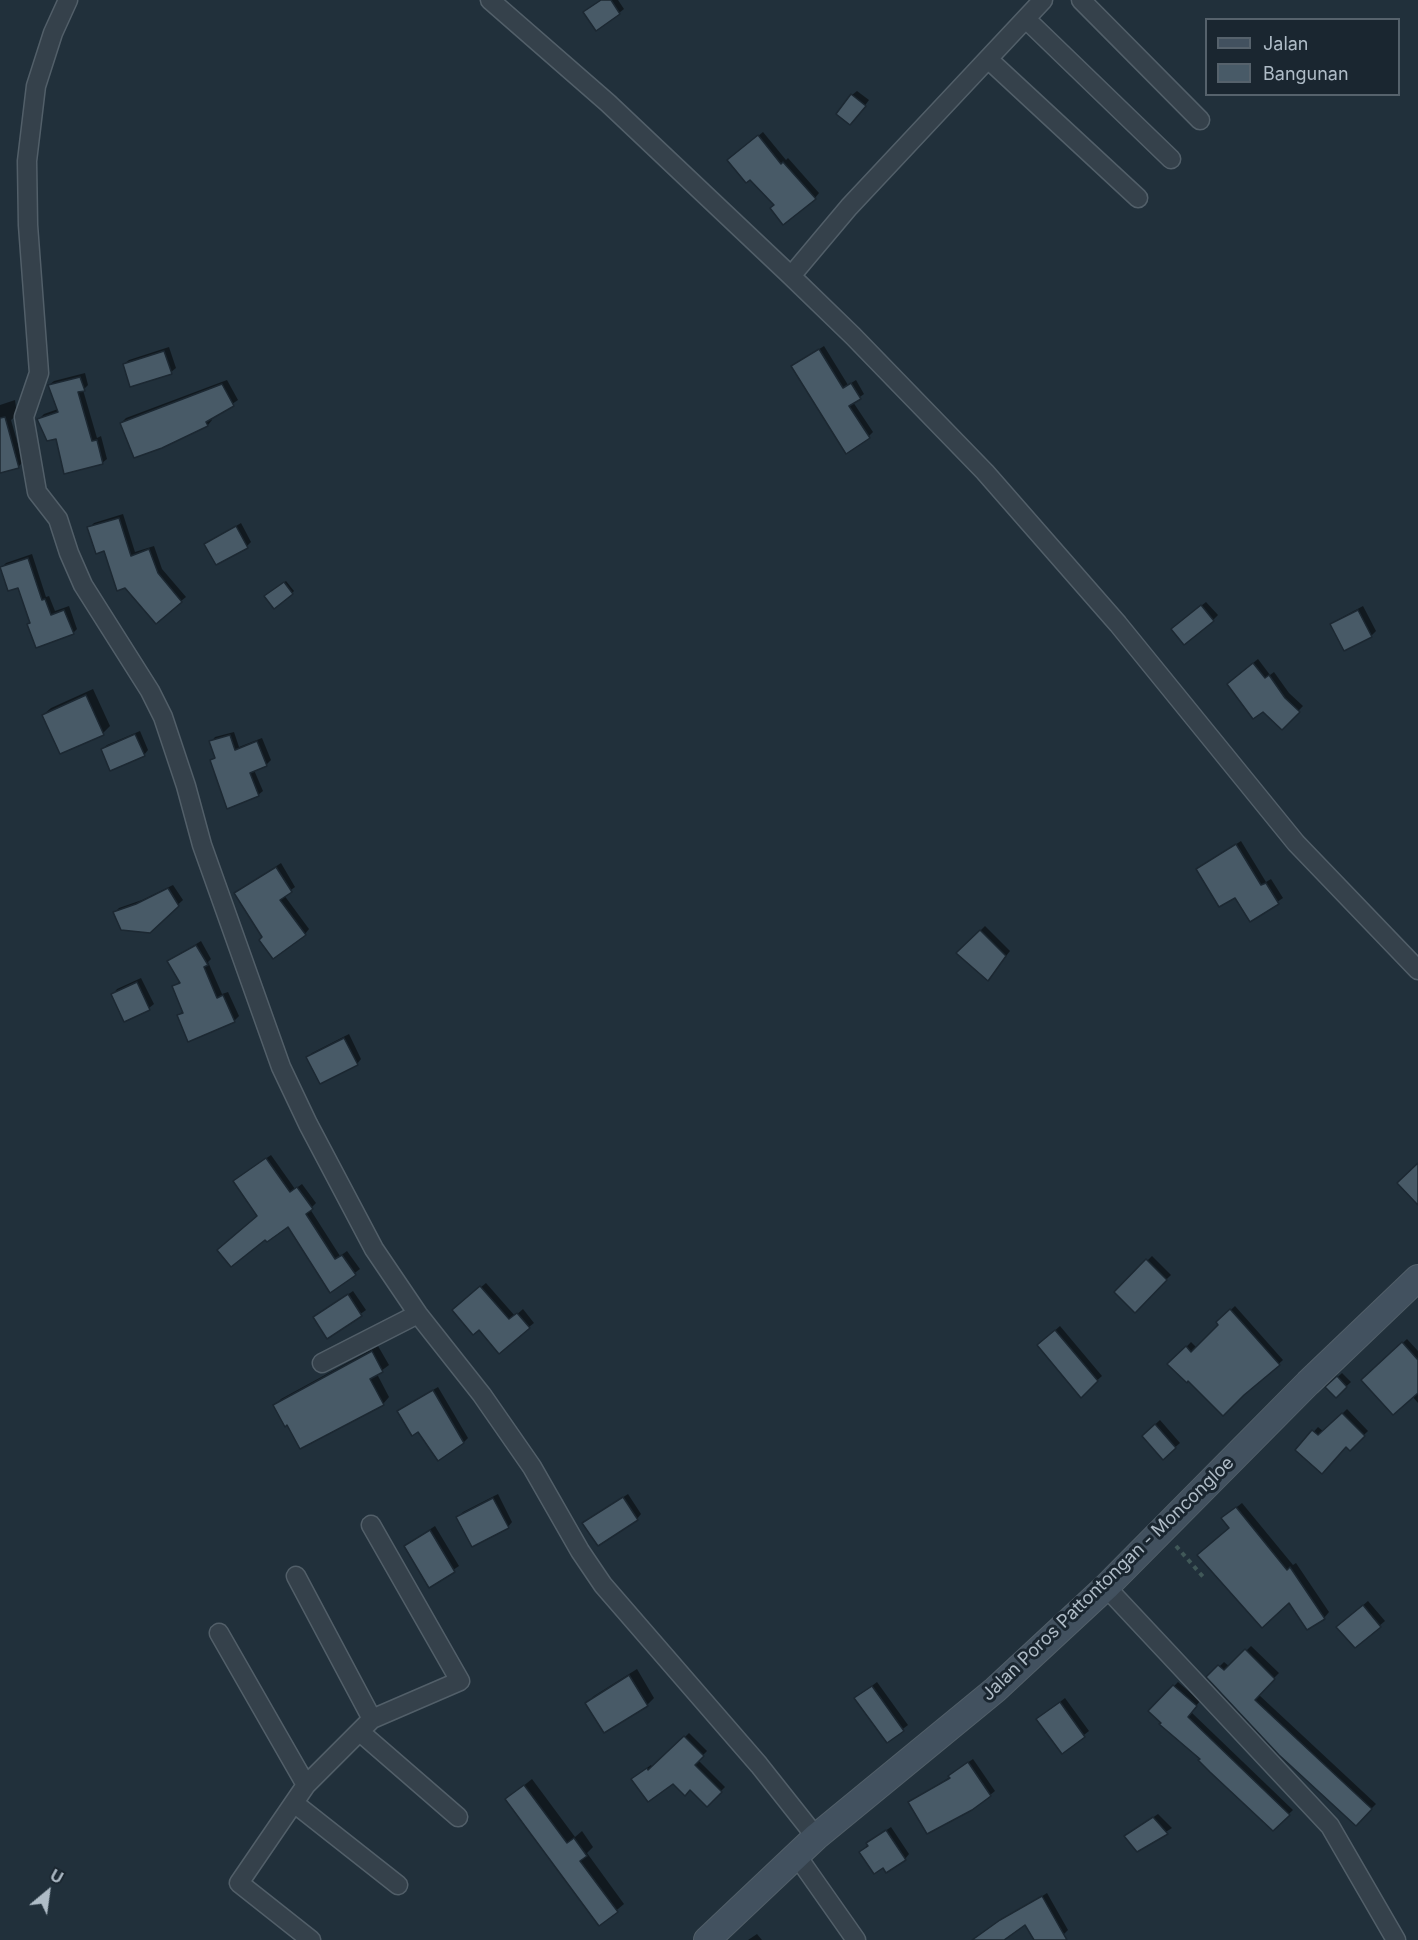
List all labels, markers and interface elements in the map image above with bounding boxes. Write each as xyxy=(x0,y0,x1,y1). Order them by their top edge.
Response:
legend xyxy=(1205,18,1400,96)
text: Jalan xyxy=(1263,33,1308,54)
text: Bangunan xyxy=(1263,63,1349,84)
street label: Jalan Poros Pattontongan - Moncongloe xyxy=(977,1452,1239,1706)
north arrow xyxy=(18,1862,78,1922)
text: U xyxy=(47,1865,67,1888)

